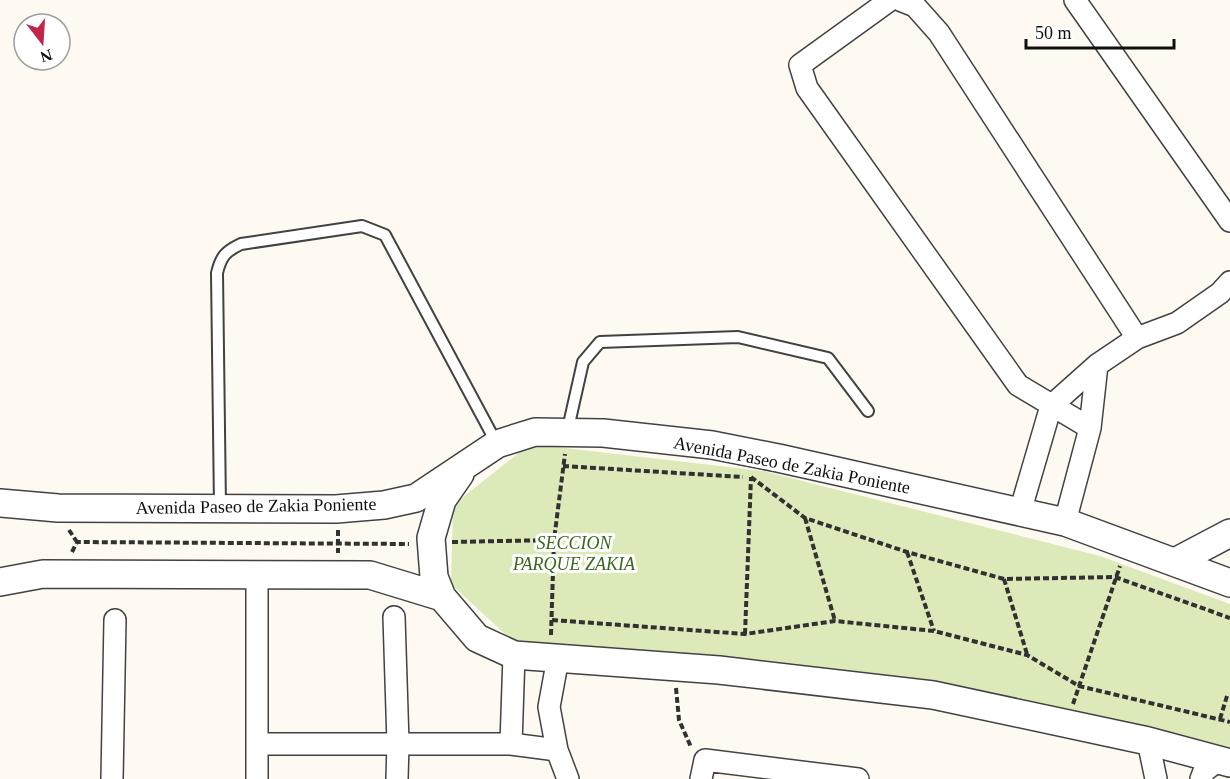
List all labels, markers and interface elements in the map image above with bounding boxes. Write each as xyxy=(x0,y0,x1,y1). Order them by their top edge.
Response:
north arrow xyxy=(12,12,72,72)
scale bar xyxy=(1026,12,1174,50)
text: 50 m xyxy=(1035,23,1072,43)
text: N xyxy=(38,46,54,66)
street label: Avenida Paseo de Zakia Poniente xyxy=(672,432,912,498)
street label: Avenida Paseo de Zakia Poniente xyxy=(136,494,376,518)
park label: SECCION PARQUE ZAKIA xyxy=(512,533,636,574)

